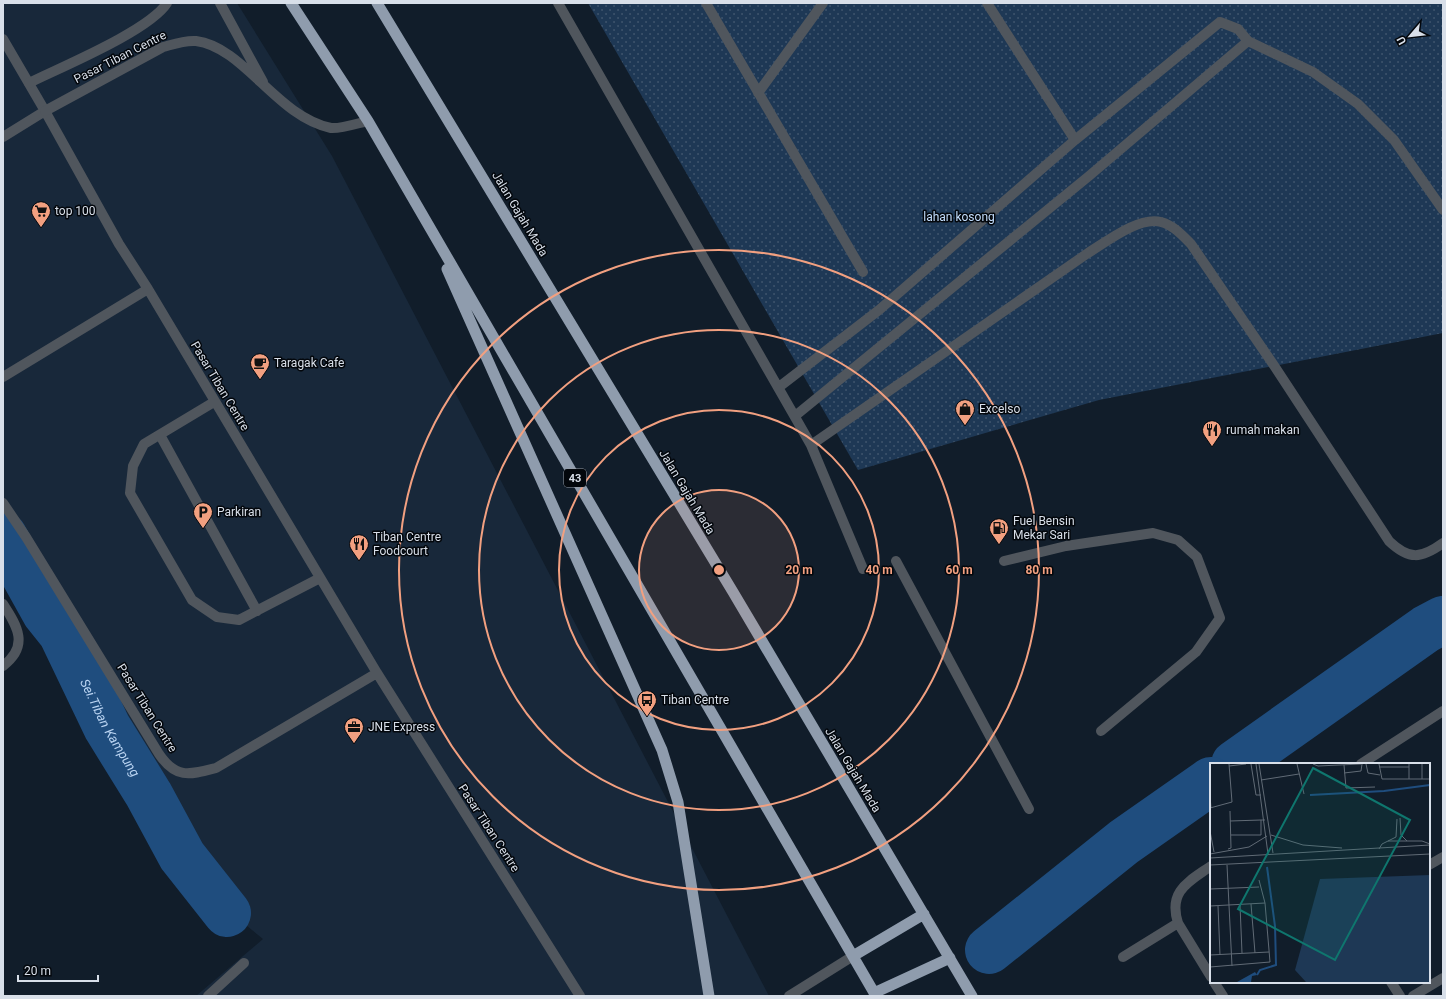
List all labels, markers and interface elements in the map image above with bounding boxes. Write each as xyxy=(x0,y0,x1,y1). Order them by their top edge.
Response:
north arrow xyxy=(1390,16,1430,56)
street label: Pasar Tiban Centre xyxy=(72,28,168,86)
text: U xyxy=(1394,34,1409,47)
street label: Jalan Gajah Mada xyxy=(489,169,551,259)
supermarket icon: top 100 xyxy=(30,200,52,228)
place label: top 100 xyxy=(55,204,96,218)
park label: lahan kosong xyxy=(923,210,995,224)
street label: Pasar Tiban Centre xyxy=(188,339,252,433)
cafe icon: Taragak Cafe xyxy=(249,352,271,380)
place label: Taragak Cafe xyxy=(274,356,344,370)
shop icon: Excelso xyxy=(954,398,976,426)
place label: Excelso xyxy=(979,402,1020,416)
restaurant icon: rumah makan xyxy=(1201,419,1223,447)
place label: rumah makan xyxy=(1226,423,1300,437)
street label: Jalan Gajah Mada xyxy=(656,447,718,537)
road number: 43 xyxy=(564,469,586,487)
parking icon: Parkiran xyxy=(192,501,214,529)
place label: Parkiran xyxy=(217,505,261,519)
place label: Fuel Bensin Mekar Sari xyxy=(1013,514,1075,542)
fuel station icon: Fuel Bensin Mekar Sari xyxy=(988,517,1010,545)
place label: Tiban Centre Foodcourt xyxy=(373,530,441,558)
restaurant icon: Tiban Centre Foodcourt xyxy=(348,533,370,561)
centre of rings xyxy=(712,563,726,577)
text: 20 m xyxy=(785,563,813,577)
text: 40 m xyxy=(865,563,893,577)
text: 60 m xyxy=(945,563,973,577)
text: 80 m xyxy=(1025,563,1053,577)
street label: Pasar Tiban Centre xyxy=(114,661,180,755)
water label: Sei.Tiban Kampung xyxy=(77,676,143,779)
bus stop icon: Tiban Centre xyxy=(636,689,658,717)
place label: Tiban Centre xyxy=(661,693,729,707)
office icon: JNE Express xyxy=(343,716,365,744)
place label: JNE Express xyxy=(368,720,435,734)
street label: Jalan Gajah Mada xyxy=(822,725,884,815)
inset map xyxy=(1210,763,1430,983)
street label: Pasar Tiban Centre xyxy=(455,782,523,874)
scale bar xyxy=(18,957,98,983)
text: 20 m xyxy=(24,964,51,978)

